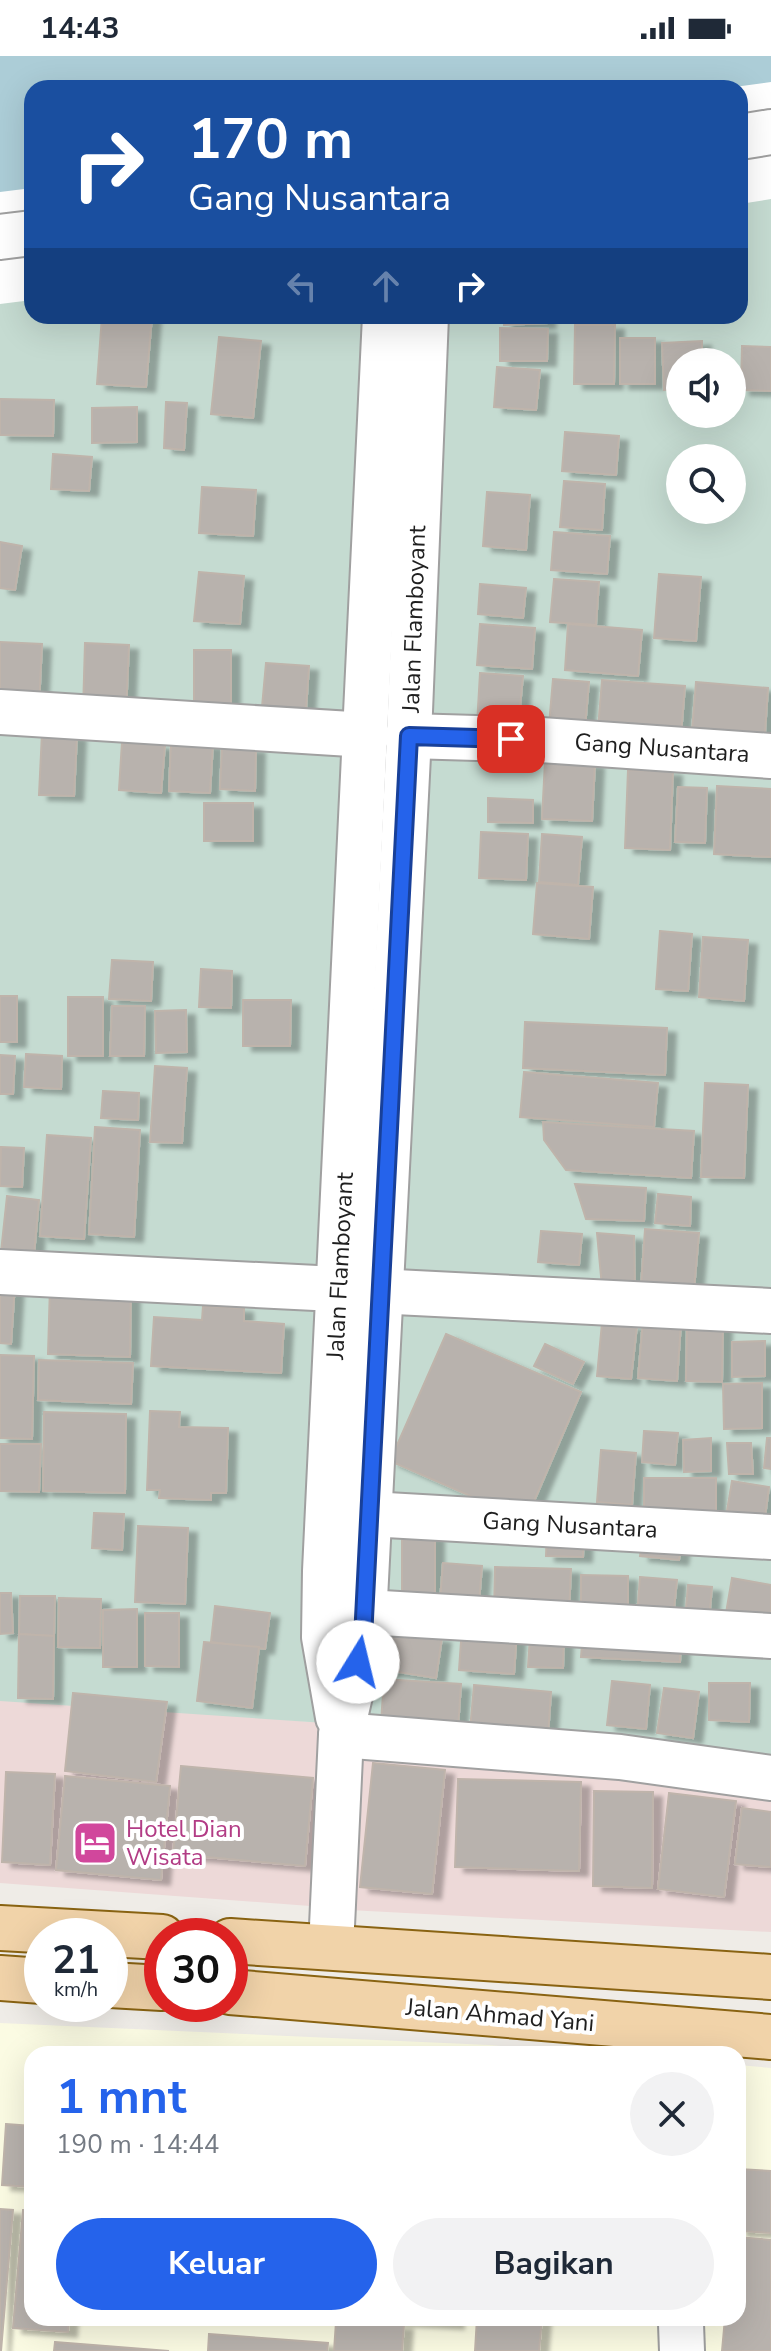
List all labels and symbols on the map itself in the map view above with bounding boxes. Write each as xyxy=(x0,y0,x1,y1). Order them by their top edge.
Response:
street label: Jalan Flamboyant xyxy=(395,524,433,714)
pin xyxy=(477,705,545,773)
street label: Gang Nusantara xyxy=(573,726,751,770)
street label: Jalan Flamboyant xyxy=(319,1171,361,1362)
street label: Gang Nusantara xyxy=(482,1504,658,1546)
position arrow xyxy=(316,1620,400,1704)
place label: Hotel Dian Wisata xyxy=(126,1813,242,1873)
hotel icon: Hotel Dian Wisata xyxy=(71,1819,119,1867)
speed limit sign: 30 xyxy=(144,1918,248,2022)
street label: Jalan Ahmad Yani xyxy=(403,1991,596,2039)

